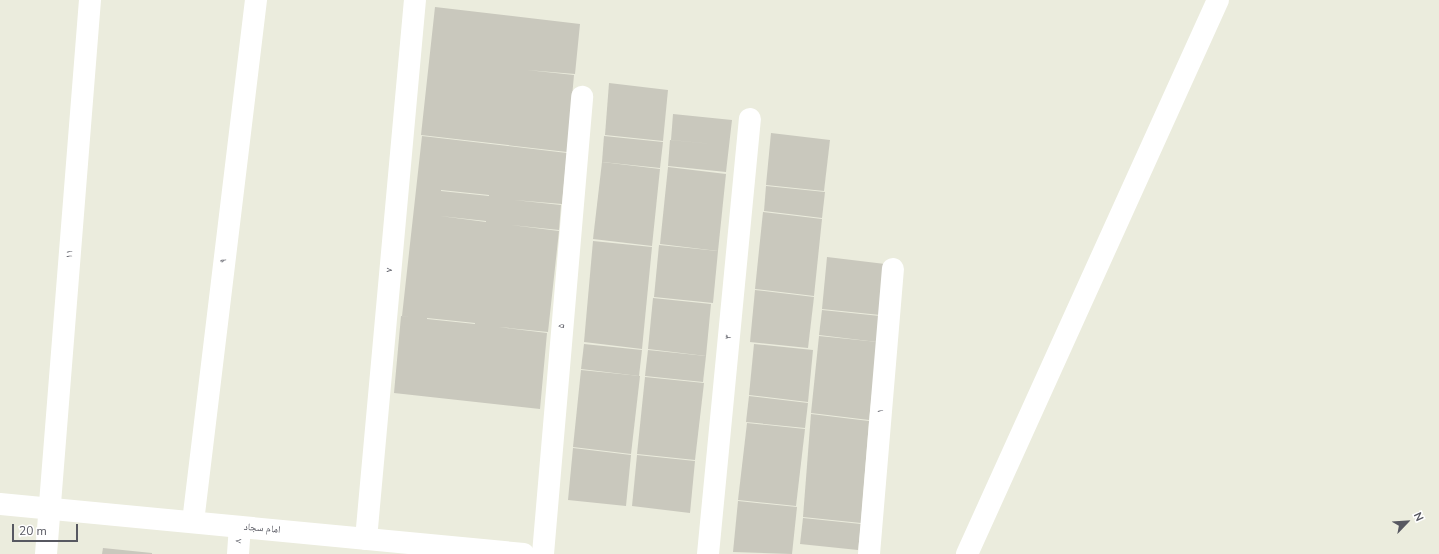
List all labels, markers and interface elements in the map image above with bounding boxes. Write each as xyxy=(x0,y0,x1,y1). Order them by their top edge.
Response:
street label: ۱۱ xyxy=(64,249,76,259)
street label: ۹ xyxy=(218,258,230,264)
street label: ۷ xyxy=(384,267,396,273)
street label: ۵ xyxy=(556,323,568,329)
street label: ۳ xyxy=(723,334,735,340)
street label: ۱ xyxy=(875,408,887,414)
north arrow xyxy=(1387,502,1427,542)
text: N xyxy=(1410,510,1427,524)
scale bar xyxy=(14,516,80,542)
street label: امام سجاد xyxy=(243,521,281,537)
text: 20 m xyxy=(19,523,47,539)
street label: ۸ xyxy=(233,538,245,544)

